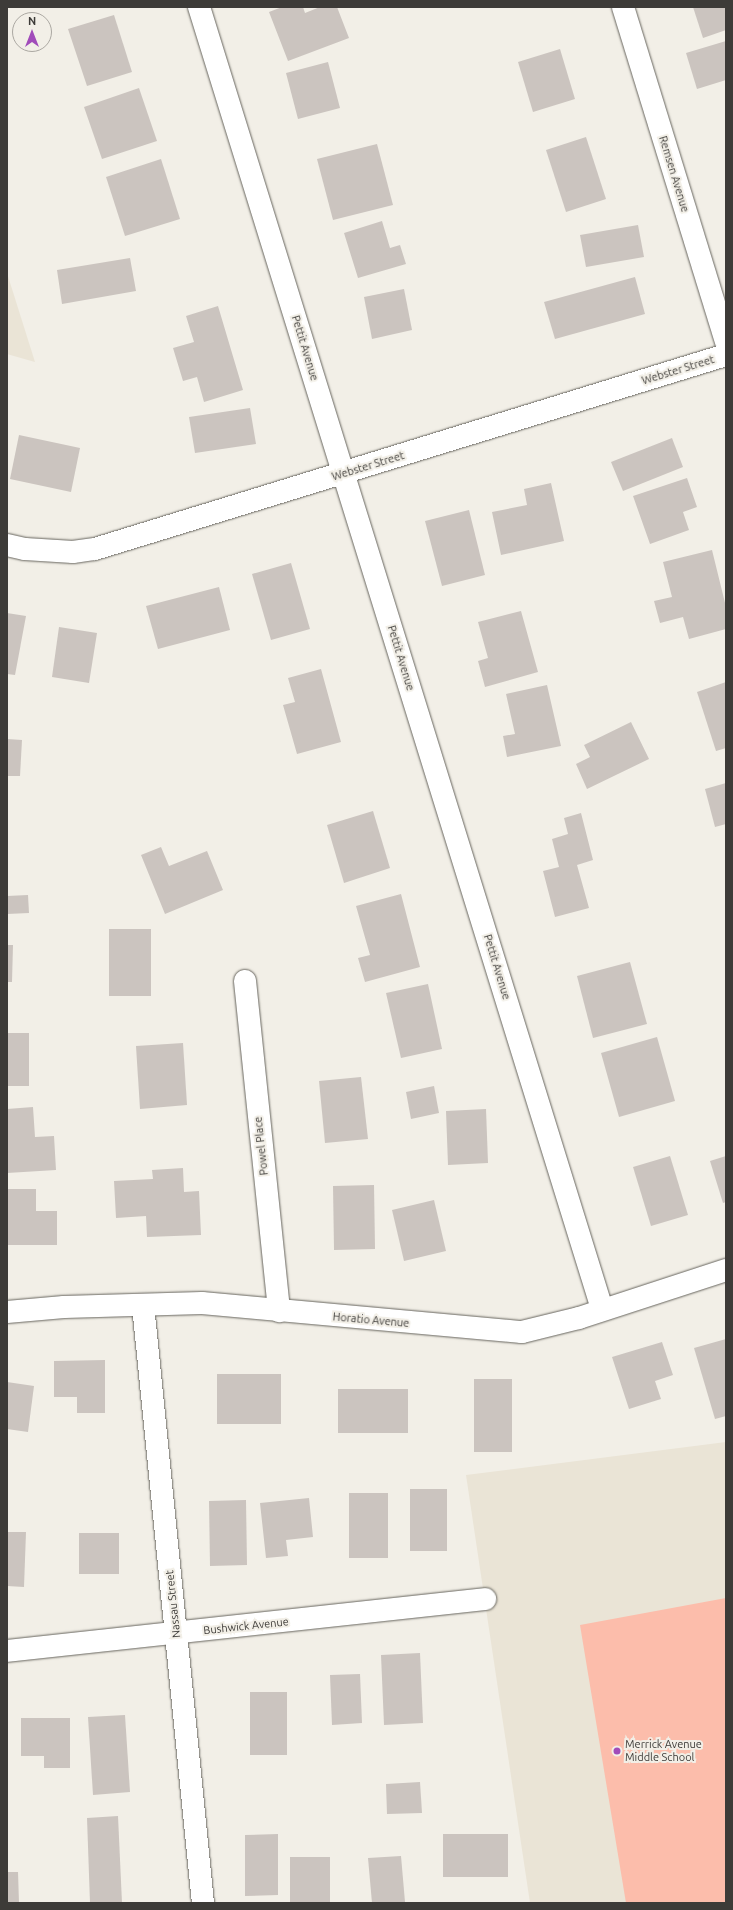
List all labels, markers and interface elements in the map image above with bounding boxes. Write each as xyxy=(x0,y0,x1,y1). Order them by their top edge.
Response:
north arrow xyxy=(12,12,52,52)
text: N xyxy=(28,15,36,27)
street label: Remsen Avenue xyxy=(656,134,692,214)
street label: Pettit Avenue xyxy=(289,314,321,382)
street label: Webster Street xyxy=(640,353,716,387)
street label: Webster Street xyxy=(330,449,406,483)
street label: Pettit Avenue xyxy=(385,624,417,692)
street label: Pettit Avenue xyxy=(481,933,513,1001)
street label: Powel Place xyxy=(251,1116,271,1176)
street label: Horatio Avenue xyxy=(332,1310,410,1330)
street label: Nassau Street xyxy=(163,1569,183,1639)
street label: Bushwick Avenue xyxy=(203,1615,289,1637)
place label: Merrick Avenue Middle School xyxy=(625,1738,702,1764)
marker: Merrick Avenue Middle School xyxy=(612,1746,622,1756)

